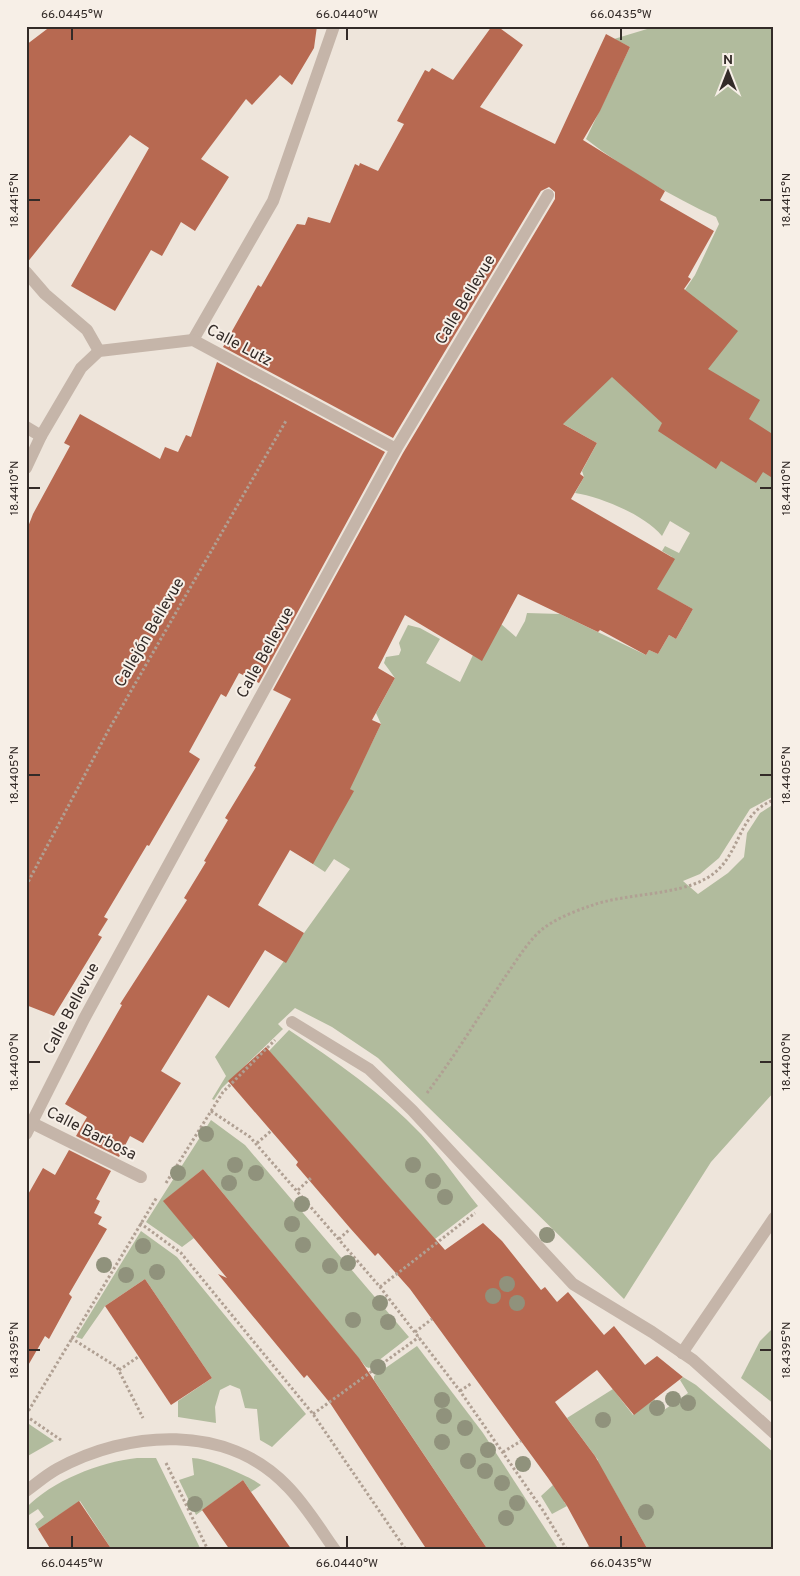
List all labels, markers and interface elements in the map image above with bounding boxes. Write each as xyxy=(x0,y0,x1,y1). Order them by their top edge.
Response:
text: 66.0445°W xyxy=(41,7,103,23)
text: 66.0440°W xyxy=(316,7,378,23)
text: 66.0435°W xyxy=(590,7,652,23)
north arrow xyxy=(702,48,752,98)
text: N xyxy=(723,52,733,69)
text: 18.4415°N xyxy=(7,173,23,227)
text: 18.4415°N xyxy=(779,173,795,227)
street label: Calle Bellevue xyxy=(431,251,501,349)
street label: Calle Lutz xyxy=(203,320,275,372)
text: 18.4410°N xyxy=(7,461,23,515)
text: 18.4410°N xyxy=(779,461,795,515)
street label: Callejón Bellevue xyxy=(111,575,189,691)
street label: Calle Bellevue xyxy=(233,604,299,702)
text: 18.4405°N xyxy=(7,746,23,804)
text: 18.4405°N xyxy=(779,746,795,804)
street label: Calle Bellevue xyxy=(39,960,105,1058)
text: 18.4400°N xyxy=(7,1033,23,1091)
text: 18.4400°N xyxy=(779,1033,795,1091)
street label: Calle Barbosa xyxy=(42,1103,140,1165)
text: 18.4395°N xyxy=(7,1322,23,1378)
text: 18.4395°N xyxy=(779,1322,795,1378)
text: 66.0445°W xyxy=(41,1556,103,1572)
text: 66.0440°W xyxy=(316,1556,378,1572)
text: 66.0435°W xyxy=(590,1556,652,1572)

